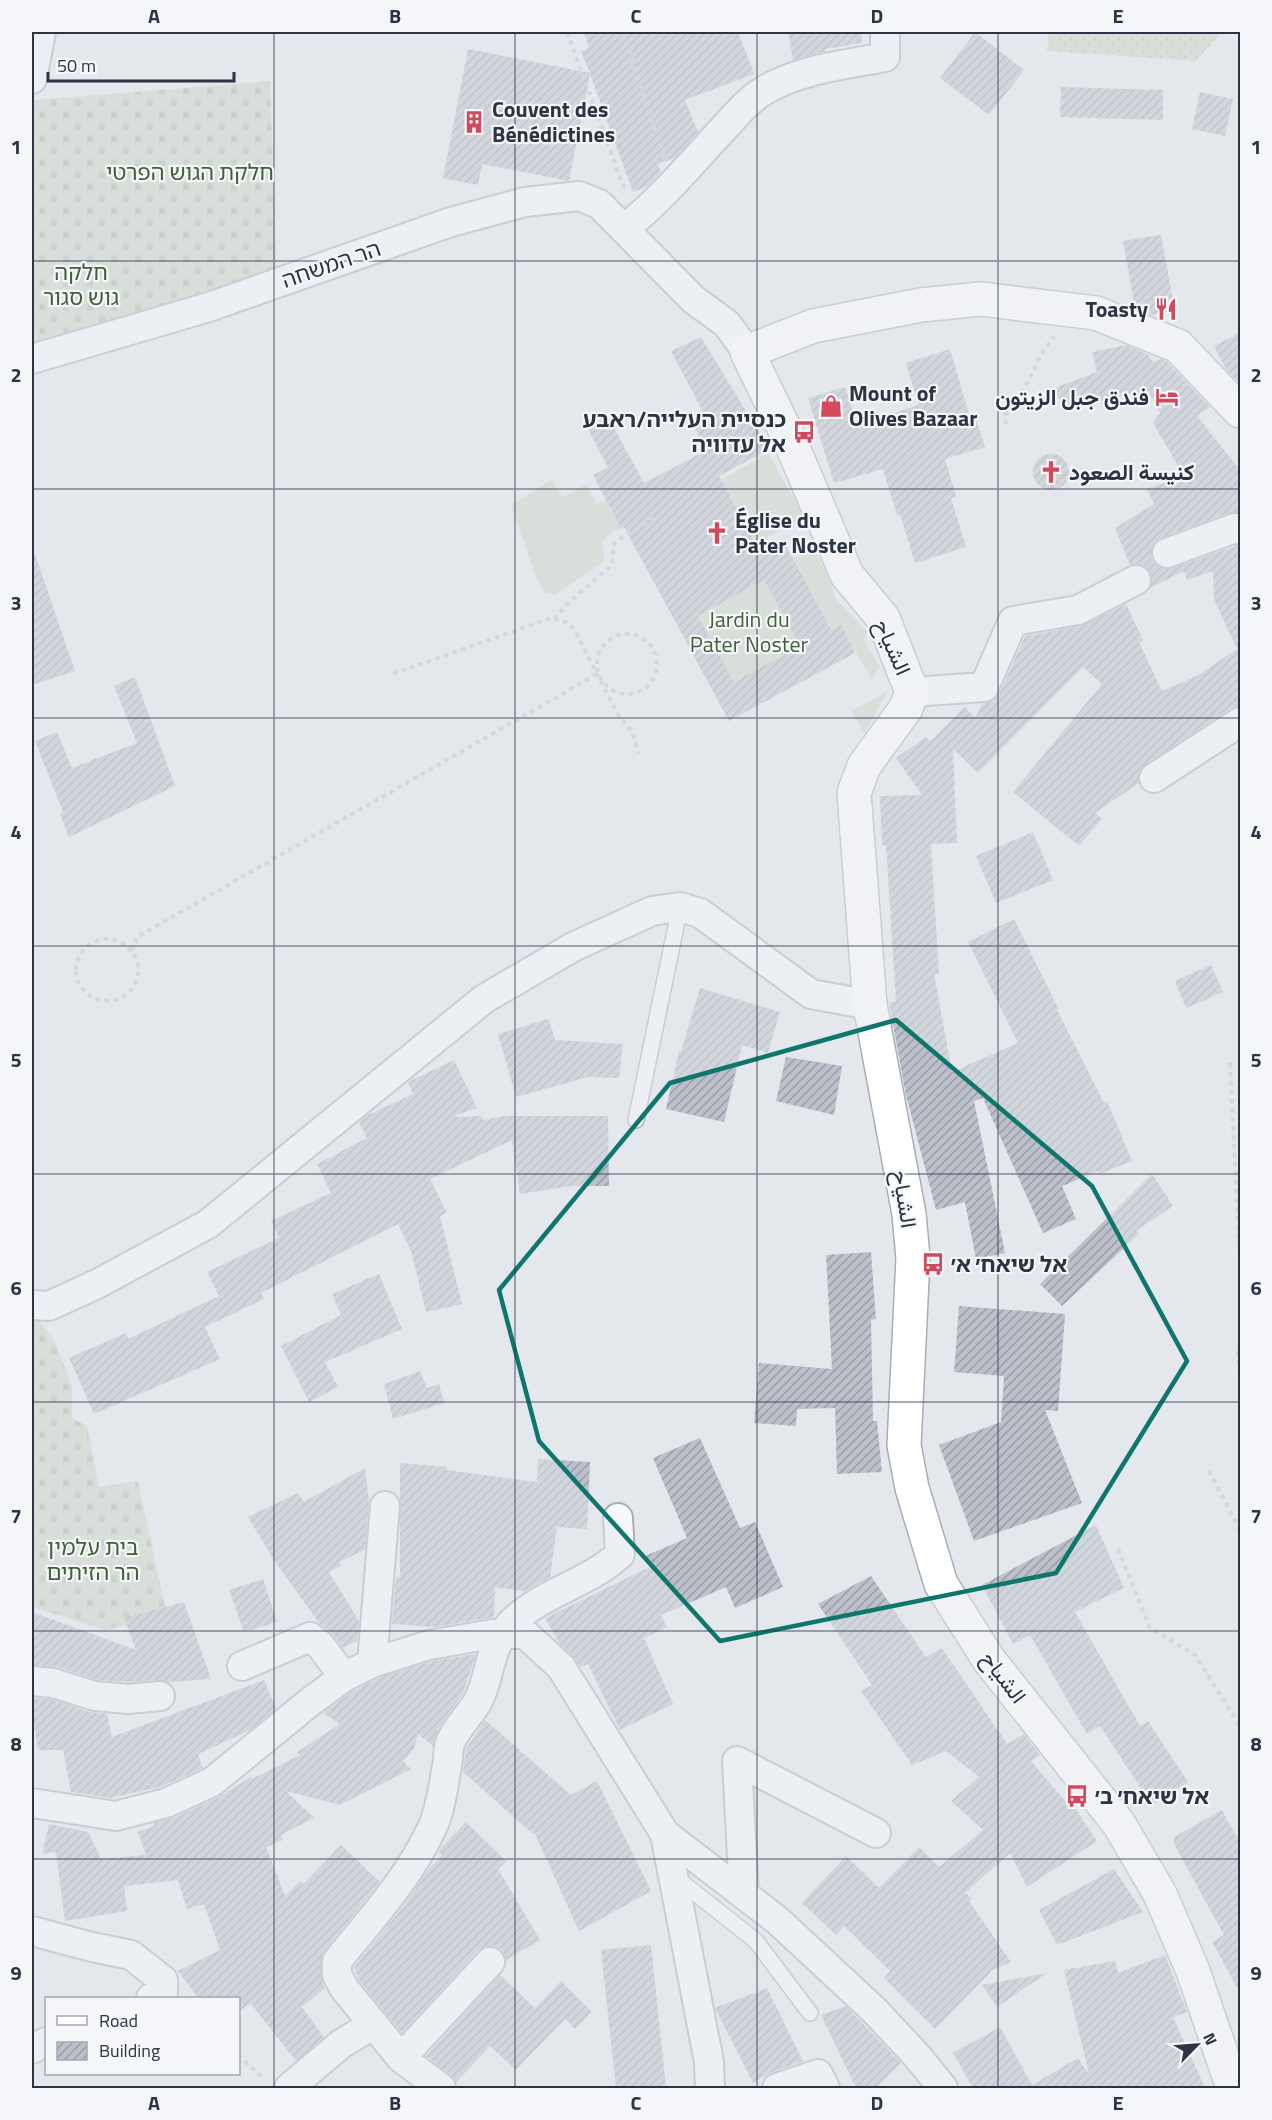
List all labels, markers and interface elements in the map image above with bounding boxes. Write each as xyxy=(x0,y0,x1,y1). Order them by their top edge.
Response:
text: A xyxy=(148,0,160,31)
text: B xyxy=(389,0,401,31)
text: C xyxy=(631,0,642,31)
text: D xyxy=(871,0,883,31)
text: E xyxy=(1112,0,1124,31)
scale bar xyxy=(48,45,234,83)
text: 50 m xyxy=(57,52,96,79)
place label: Couvent des Bénédictines xyxy=(492,92,615,151)
building icon: Couvent des Bénédictines xyxy=(461,109,487,135)
text: 1 xyxy=(10,131,22,162)
text: 1 xyxy=(1250,131,1262,162)
park label: חלקת הגוש הפרטי xyxy=(106,155,274,189)
street label: הר המשחה xyxy=(277,231,385,297)
park label: חלקה גוש סגור xyxy=(43,255,119,314)
place label: Toasty xyxy=(1086,292,1148,326)
restaurant icon: Toasty xyxy=(1153,296,1179,322)
text: 2 xyxy=(10,359,22,390)
text: 2 xyxy=(1250,359,1262,390)
place label: Mount of Olives Bazaar xyxy=(849,376,978,435)
place label: فندق جبل الزيتون xyxy=(995,380,1149,414)
hotel icon: فندق جبل الزيتون xyxy=(1154,384,1180,410)
shop icon: Mount of Olives Bazaar xyxy=(818,393,844,419)
place label: כנסיית העלייה/ראבע אל עדוויה xyxy=(582,402,786,461)
bus stop icon: כנסיית העלייה/ראבע אל עדוויה xyxy=(791,419,817,445)
place label: كنيسة الصعود xyxy=(1069,455,1194,489)
church icon: كنيسة الصعود xyxy=(1038,459,1064,485)
place label: Église du Pater Noster xyxy=(735,503,856,562)
church icon: Église du Pater Noster xyxy=(704,520,730,546)
text: 3 xyxy=(10,587,22,618)
text: 3 xyxy=(1250,587,1262,618)
park label: Jardin du Pater Noster xyxy=(690,602,809,661)
street label: الشياح xyxy=(866,613,920,681)
text: 4 xyxy=(10,816,22,847)
text: 4 xyxy=(1250,816,1262,847)
text: 5 xyxy=(10,1044,22,1075)
text: 5 xyxy=(1250,1044,1262,1075)
street label: الشياح xyxy=(884,1167,926,1231)
place label: אל שיאח׳ א׳ xyxy=(951,1247,1067,1281)
bus stop icon: אל שיאח׳ א׳ xyxy=(920,1251,946,1277)
text: 6 xyxy=(10,1272,22,1303)
text: 6 xyxy=(1250,1272,1262,1303)
text: 7 xyxy=(10,1500,22,1531)
text: 7 xyxy=(1250,1500,1262,1531)
park label: בית עלמין הר הזיתים xyxy=(47,1530,139,1589)
street label: الشياح xyxy=(973,1643,1035,1711)
text: 8 xyxy=(10,1728,22,1759)
text: 8 xyxy=(1250,1728,1262,1759)
place label: אל שיאח׳ ב׳ xyxy=(1095,1779,1209,1813)
bus stop icon: אל שיאח׳ ב׳ xyxy=(1064,1783,1090,1809)
text: 9 xyxy=(10,1957,22,1988)
text: 9 xyxy=(1250,1957,1262,1988)
legend xyxy=(45,1997,240,2075)
text: Road xyxy=(99,2007,138,2034)
north arrow xyxy=(1167,2015,1227,2075)
text: N xyxy=(1197,2029,1224,2049)
text: Building xyxy=(99,2037,160,2064)
text: A xyxy=(148,2087,160,2118)
text: B xyxy=(389,2087,401,2118)
text: C xyxy=(631,2087,642,2118)
text: D xyxy=(871,2087,883,2118)
text: E xyxy=(1112,2087,1124,2118)

